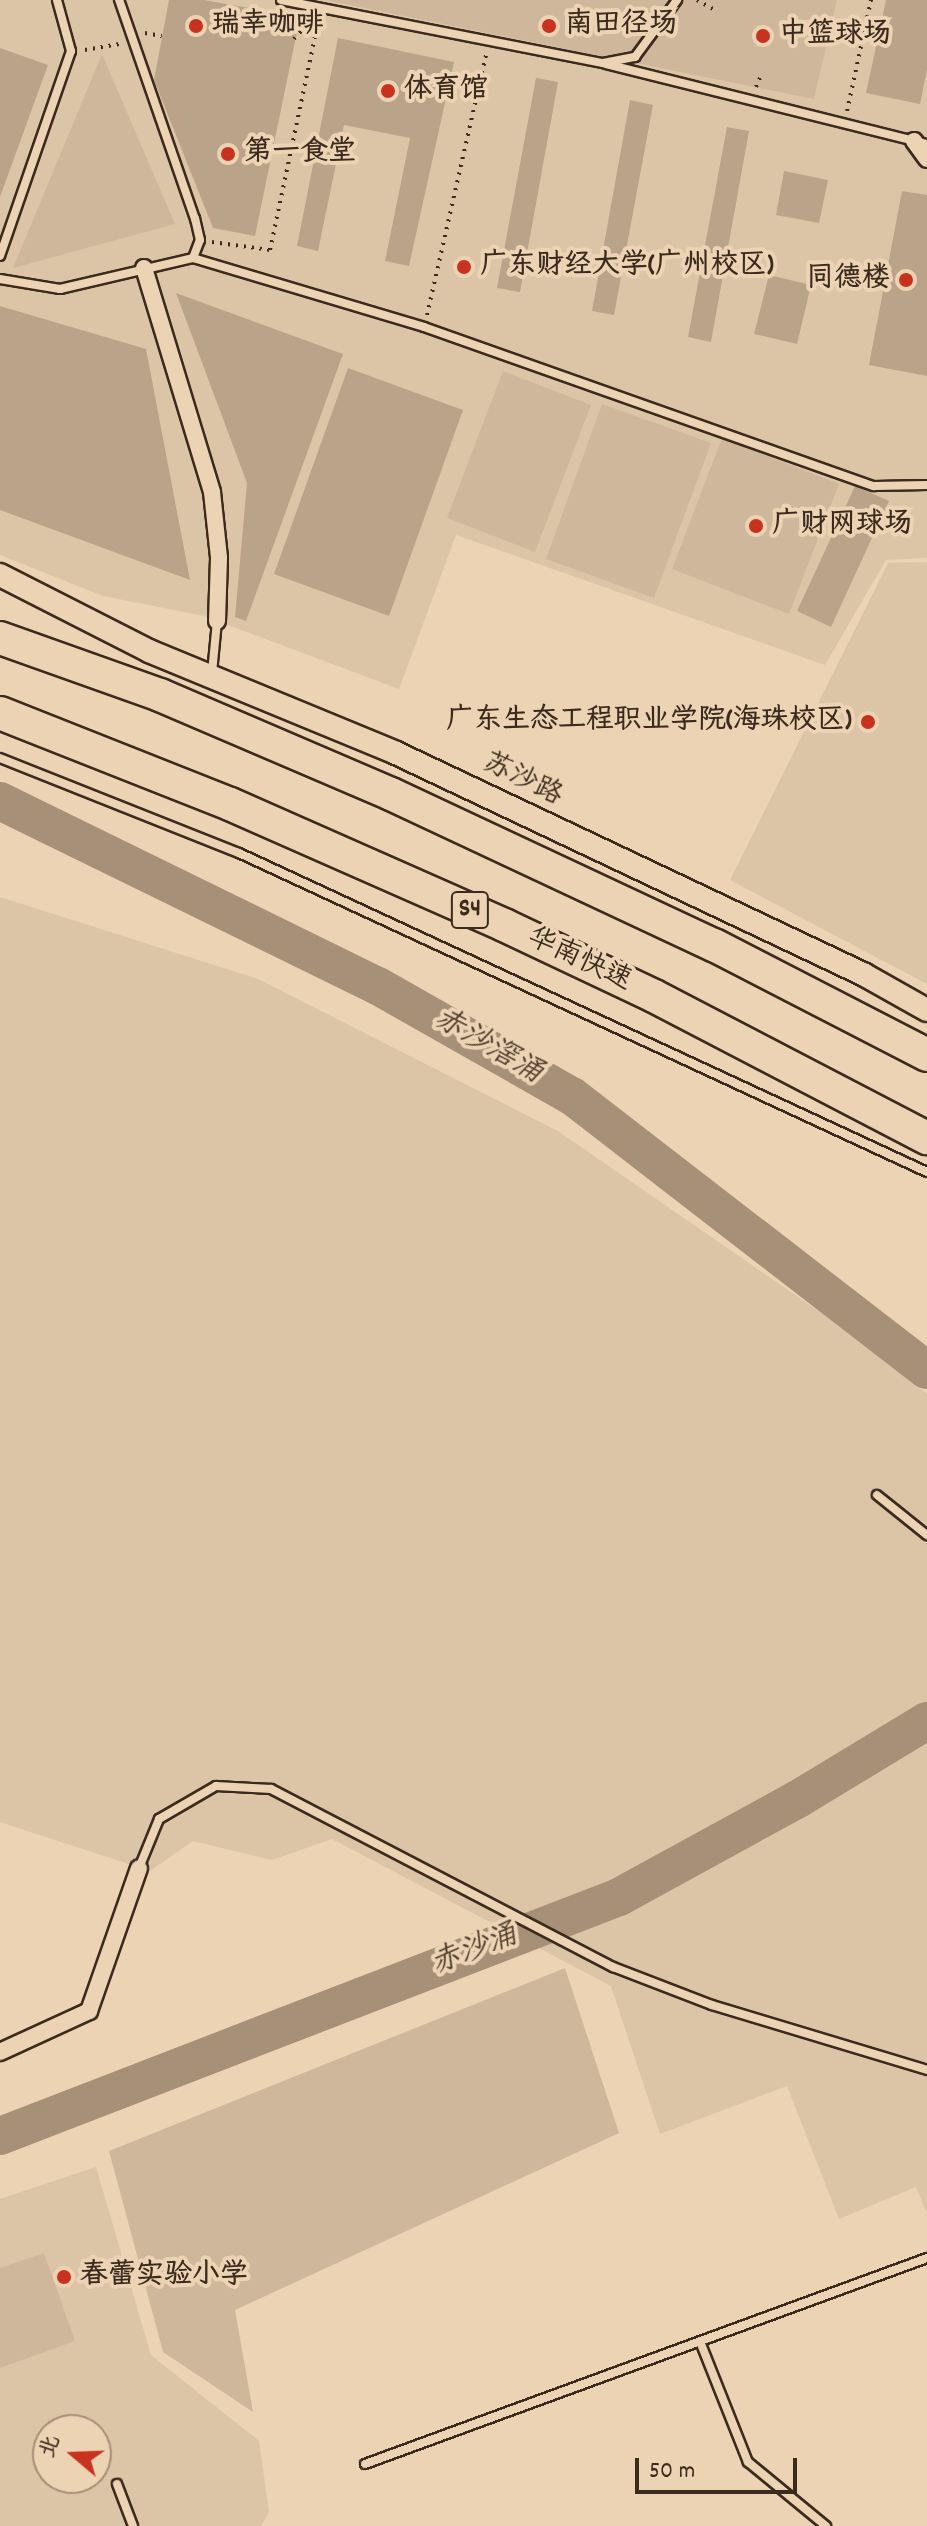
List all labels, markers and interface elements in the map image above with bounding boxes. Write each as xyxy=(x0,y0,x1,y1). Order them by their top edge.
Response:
place label: 瑞幸咖啡 xyxy=(212,9,324,43)
place label: 南田径场 xyxy=(565,9,677,43)
marker: 瑞幸咖啡 xyxy=(187,17,205,35)
marker: 南田径场 xyxy=(540,17,558,35)
place label: 中篮球场 xyxy=(779,19,891,53)
marker: 中篮球场 xyxy=(754,27,772,45)
place label: 体育馆 xyxy=(404,74,488,108)
marker: 体育馆 xyxy=(379,82,397,100)
place label: 第一食堂 xyxy=(244,137,356,171)
marker: 第一食堂 xyxy=(219,145,237,163)
place label: 广东财经大学(广州校区) xyxy=(480,250,774,284)
marker: 广东财经大学(广州校区) xyxy=(455,258,473,276)
place label: 同德楼 xyxy=(806,263,890,297)
marker: 同德楼 xyxy=(897,271,915,289)
place label: 广财网球场 xyxy=(772,509,912,543)
marker: 广财网球场 xyxy=(747,517,765,535)
place label: 广东生态工程职业学院(海珠校区) xyxy=(446,705,852,739)
marker: 广东生态工程职业学院(海珠校区) xyxy=(859,713,877,731)
street label: 苏沙路 xyxy=(477,747,567,815)
road number: S4 xyxy=(450,888,490,932)
street label: 华南快速 xyxy=(521,922,637,1000)
water label: 赤沙滘涌 xyxy=(426,1002,548,1094)
water label: 赤沙涌 xyxy=(427,1919,523,1985)
place label: 春蕾实验小学 xyxy=(80,2260,248,2294)
marker: 春蕾实验小学 xyxy=(55,2268,73,2286)
north arrow xyxy=(32,2414,112,2494)
text: 北 xyxy=(32,2431,69,2462)
scale bar xyxy=(639,2442,801,2492)
text: 50 m xyxy=(649,2455,695,2489)

